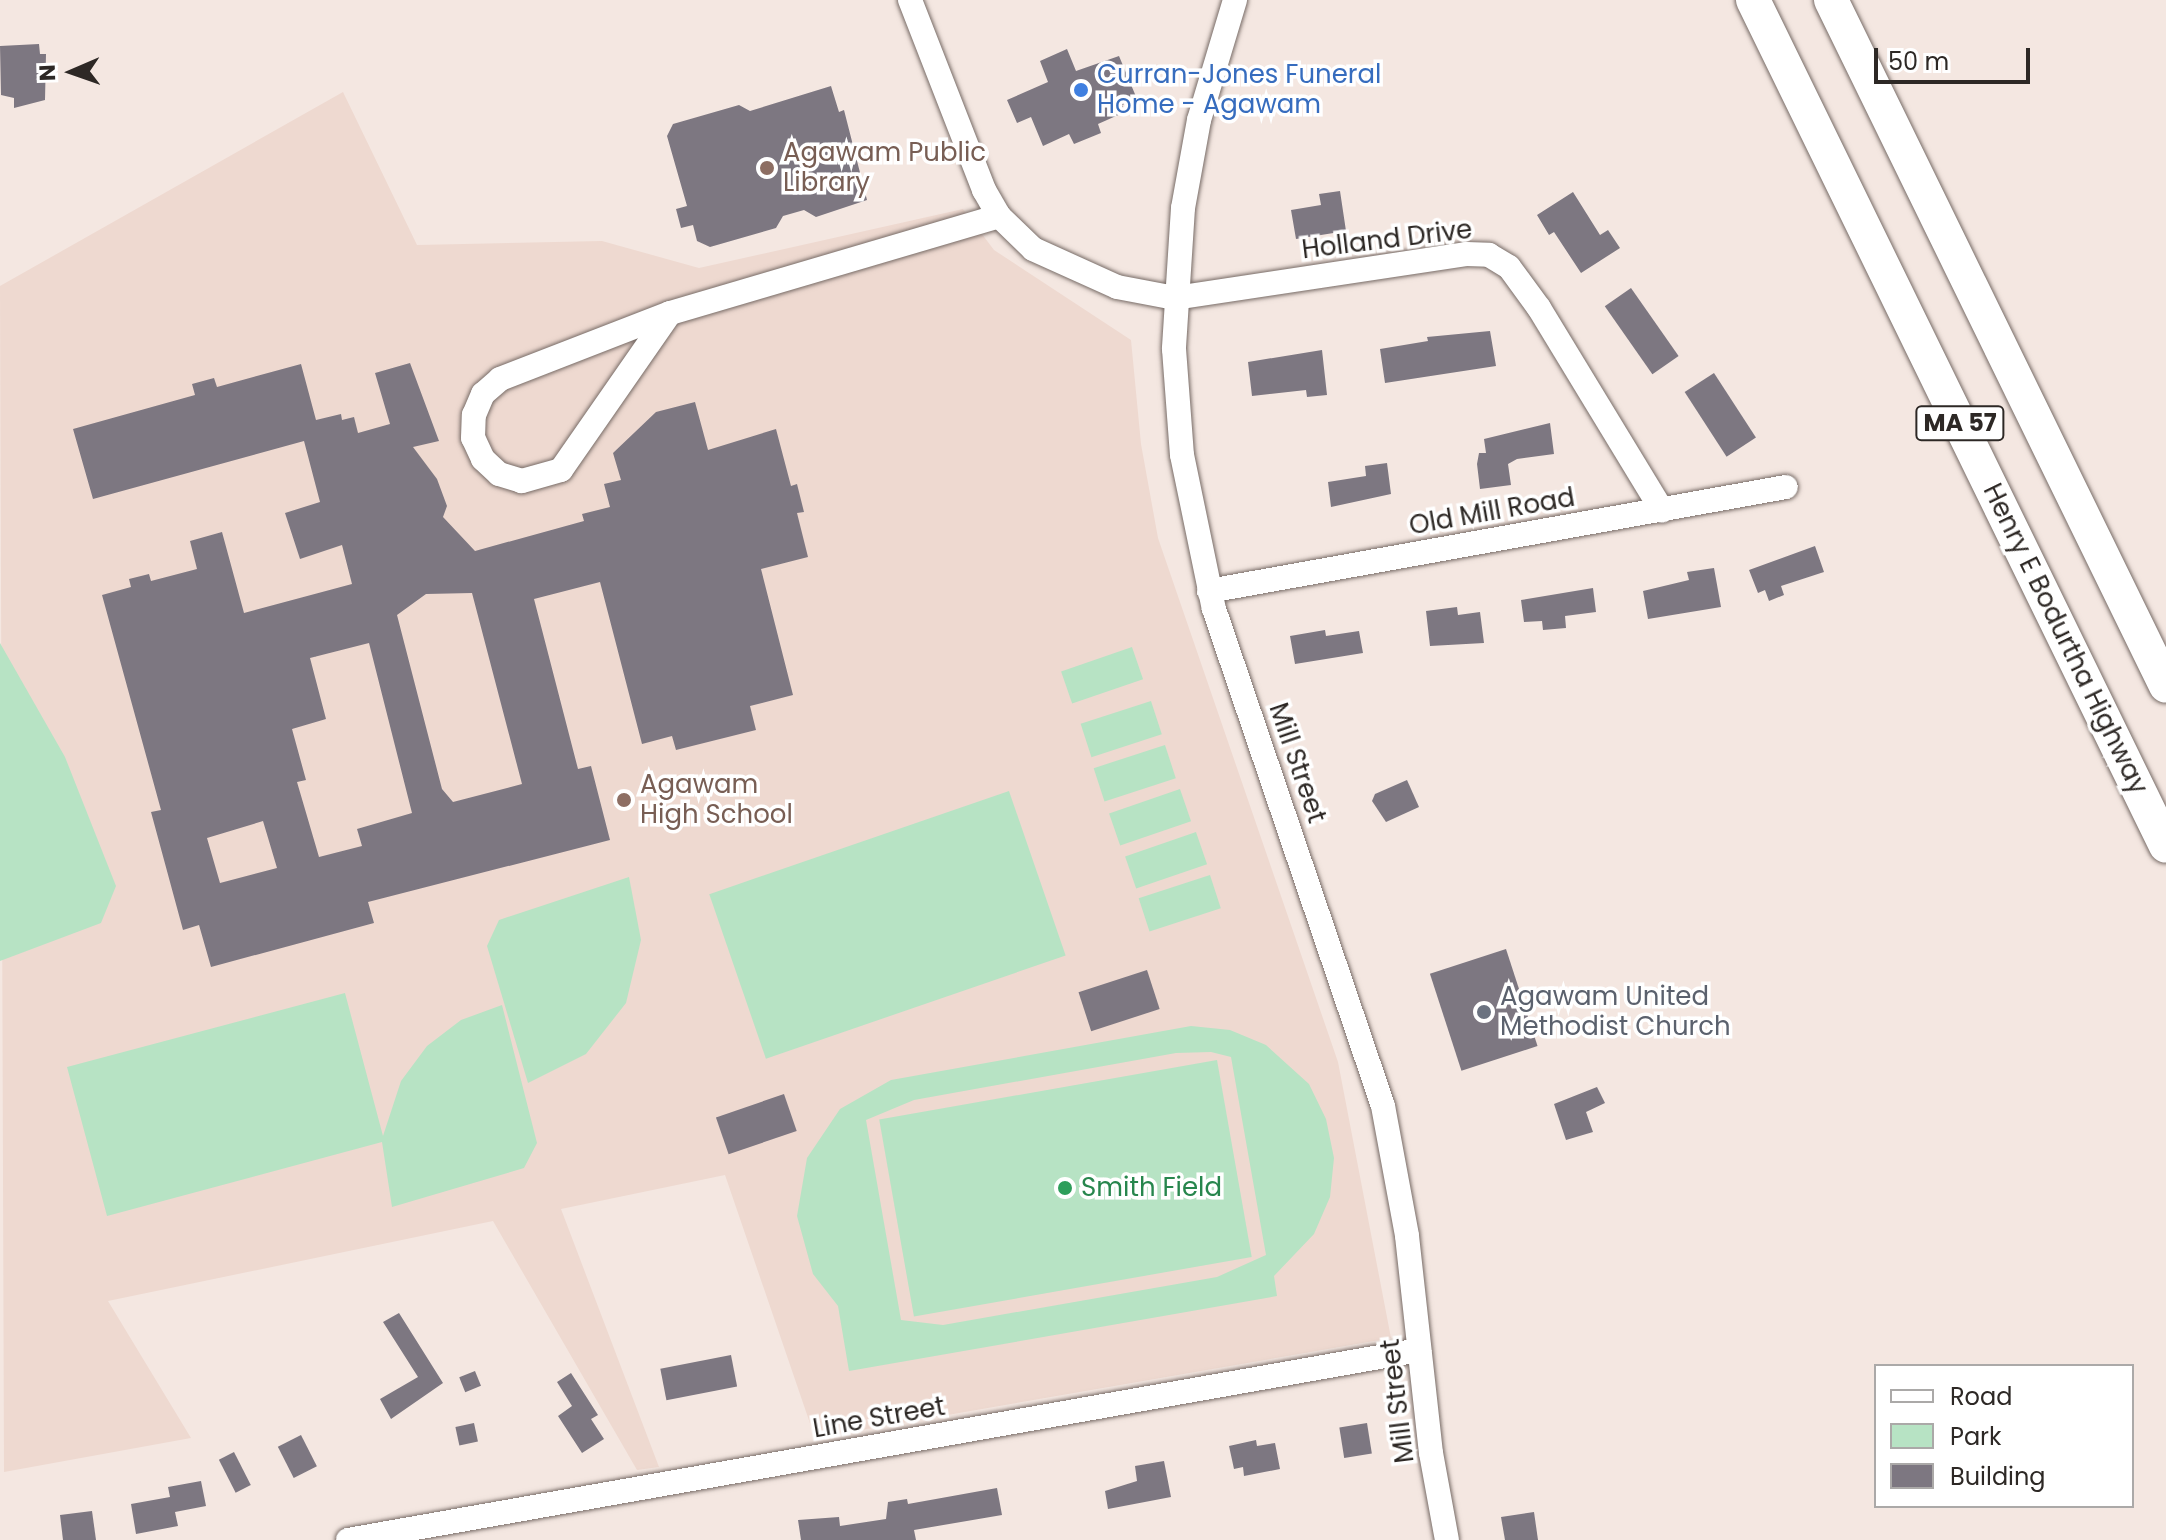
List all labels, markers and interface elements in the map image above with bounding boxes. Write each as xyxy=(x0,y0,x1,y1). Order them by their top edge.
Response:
north arrow xyxy=(32,32,112,112)
scale bar xyxy=(1878,32,2034,82)
text: 50 m xyxy=(1888,45,1949,78)
place label: Curran-Jones Funeral Home - Agawam xyxy=(1097,59,1382,120)
text: N xyxy=(32,64,63,82)
marker: Curran-Jones Funeral Home - Agawam xyxy=(1072,81,1090,99)
place label: Agawam Public Library xyxy=(783,137,986,198)
marker: Agawam Public Library xyxy=(758,159,776,177)
street label: Holland Drive xyxy=(1300,214,1474,266)
road number: MA 57 xyxy=(1914,403,2006,443)
street label: Henry E Bodurtha Highway xyxy=(1976,479,2154,799)
street label: Old Mill Road xyxy=(1407,482,1577,542)
street label: Mill Street xyxy=(1262,699,1332,827)
place label: Agawam High School xyxy=(640,769,793,830)
marker: Agawam High School xyxy=(615,791,633,809)
place label: Agawam United Methodist Church xyxy=(1500,981,1731,1042)
marker: Agawam United Methodist Church xyxy=(1475,1003,1493,1021)
place label: Smith Field xyxy=(1081,1172,1222,1204)
marker: Smith Field xyxy=(1056,1179,1074,1197)
street label: Mill Street xyxy=(1375,1337,1421,1465)
legend xyxy=(1874,1364,2134,1508)
text: Road xyxy=(1950,1380,2012,1413)
street label: Line Street xyxy=(811,1391,947,1445)
text: Park xyxy=(1950,1420,2001,1453)
text: Building xyxy=(1950,1460,2046,1493)

